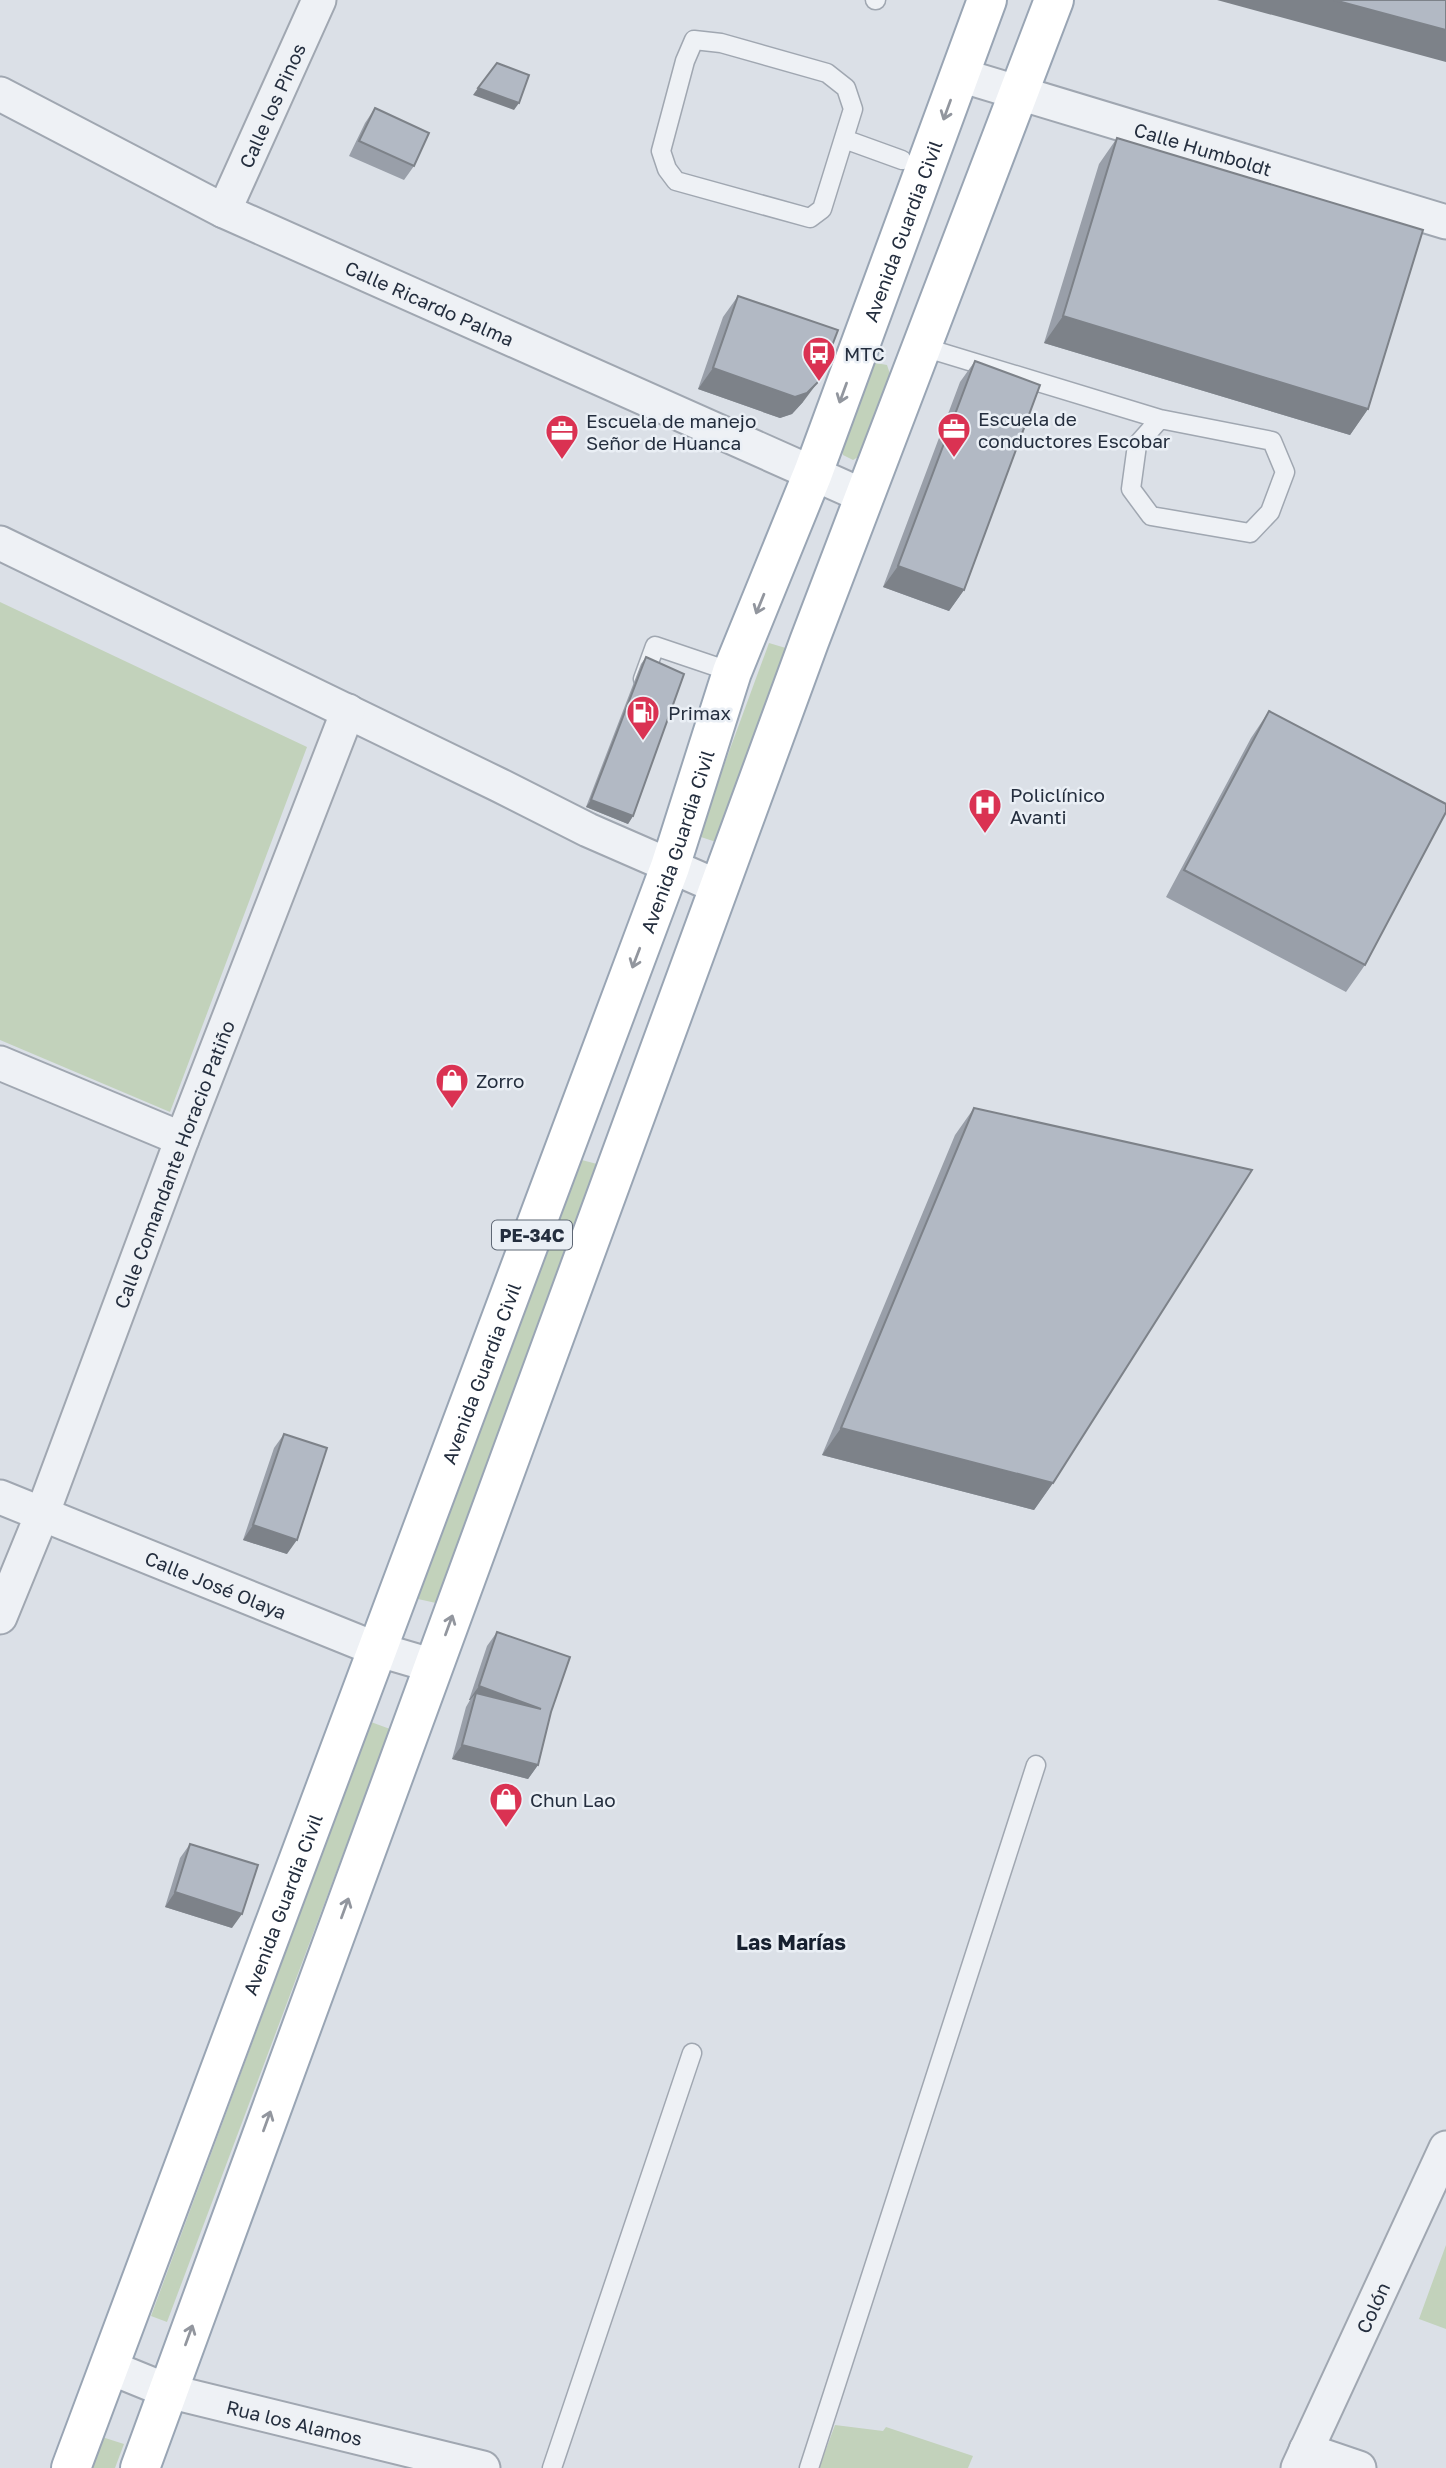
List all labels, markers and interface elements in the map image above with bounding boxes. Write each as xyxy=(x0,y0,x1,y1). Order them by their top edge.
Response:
street label: Calle los Pinos xyxy=(234,39,310,171)
one-way arrow xyxy=(940,99,952,121)
street label: Calle Humboldt xyxy=(1132,117,1275,180)
street label: Avenida Guardia Civil xyxy=(858,137,946,325)
street label: Calle Ricardo Palma xyxy=(342,255,518,350)
bus stop icon: MTC xyxy=(800,334,838,383)
place label: MTC xyxy=(844,342,885,365)
one-way arrow xyxy=(836,381,848,403)
place label: Escuela de conductores Escobar xyxy=(978,407,1171,452)
place label: Escuela de manejo Señor de Huanca xyxy=(586,409,756,454)
office icon: Escuela de conductores Escobar xyxy=(935,410,973,459)
office icon: Escuela de manejo Señor de Huanca xyxy=(543,412,581,461)
one-way arrow xyxy=(753,593,766,615)
fuel station icon: Primax xyxy=(624,693,662,742)
place label: Primax xyxy=(668,701,731,724)
street label: Avenida Guardia Civil xyxy=(635,747,718,936)
place label: Policlínico Avanti xyxy=(1010,783,1105,828)
hospital icon: Policlínico Avanti xyxy=(966,786,1004,835)
one-way arrow xyxy=(628,946,641,968)
street label: Calle Comandante Horacio Patiño xyxy=(108,1017,239,1311)
shop icon: Zorro xyxy=(433,1061,471,1110)
place label: Zorro xyxy=(476,1069,524,1092)
road number: PE-34C xyxy=(492,1220,572,1250)
street label: Avenida Guardia Civil xyxy=(436,1279,525,1467)
street label: Calle José Olaya xyxy=(142,1545,290,1623)
one-way arrow xyxy=(444,1615,456,1637)
shop icon: Chun Lao xyxy=(487,1780,525,1829)
place label: Chun Lao xyxy=(530,1788,616,1811)
street label: Avenida Guardia Civil xyxy=(238,1810,326,1998)
one-way arrow xyxy=(340,1897,353,1919)
district label: Las Marías xyxy=(736,1929,846,1955)
one-way arrow xyxy=(262,2111,274,2133)
street label: Colón xyxy=(1351,2278,1394,2336)
one-way arrow xyxy=(183,2324,196,2346)
street label: Rua los Alamos xyxy=(224,2394,365,2450)

